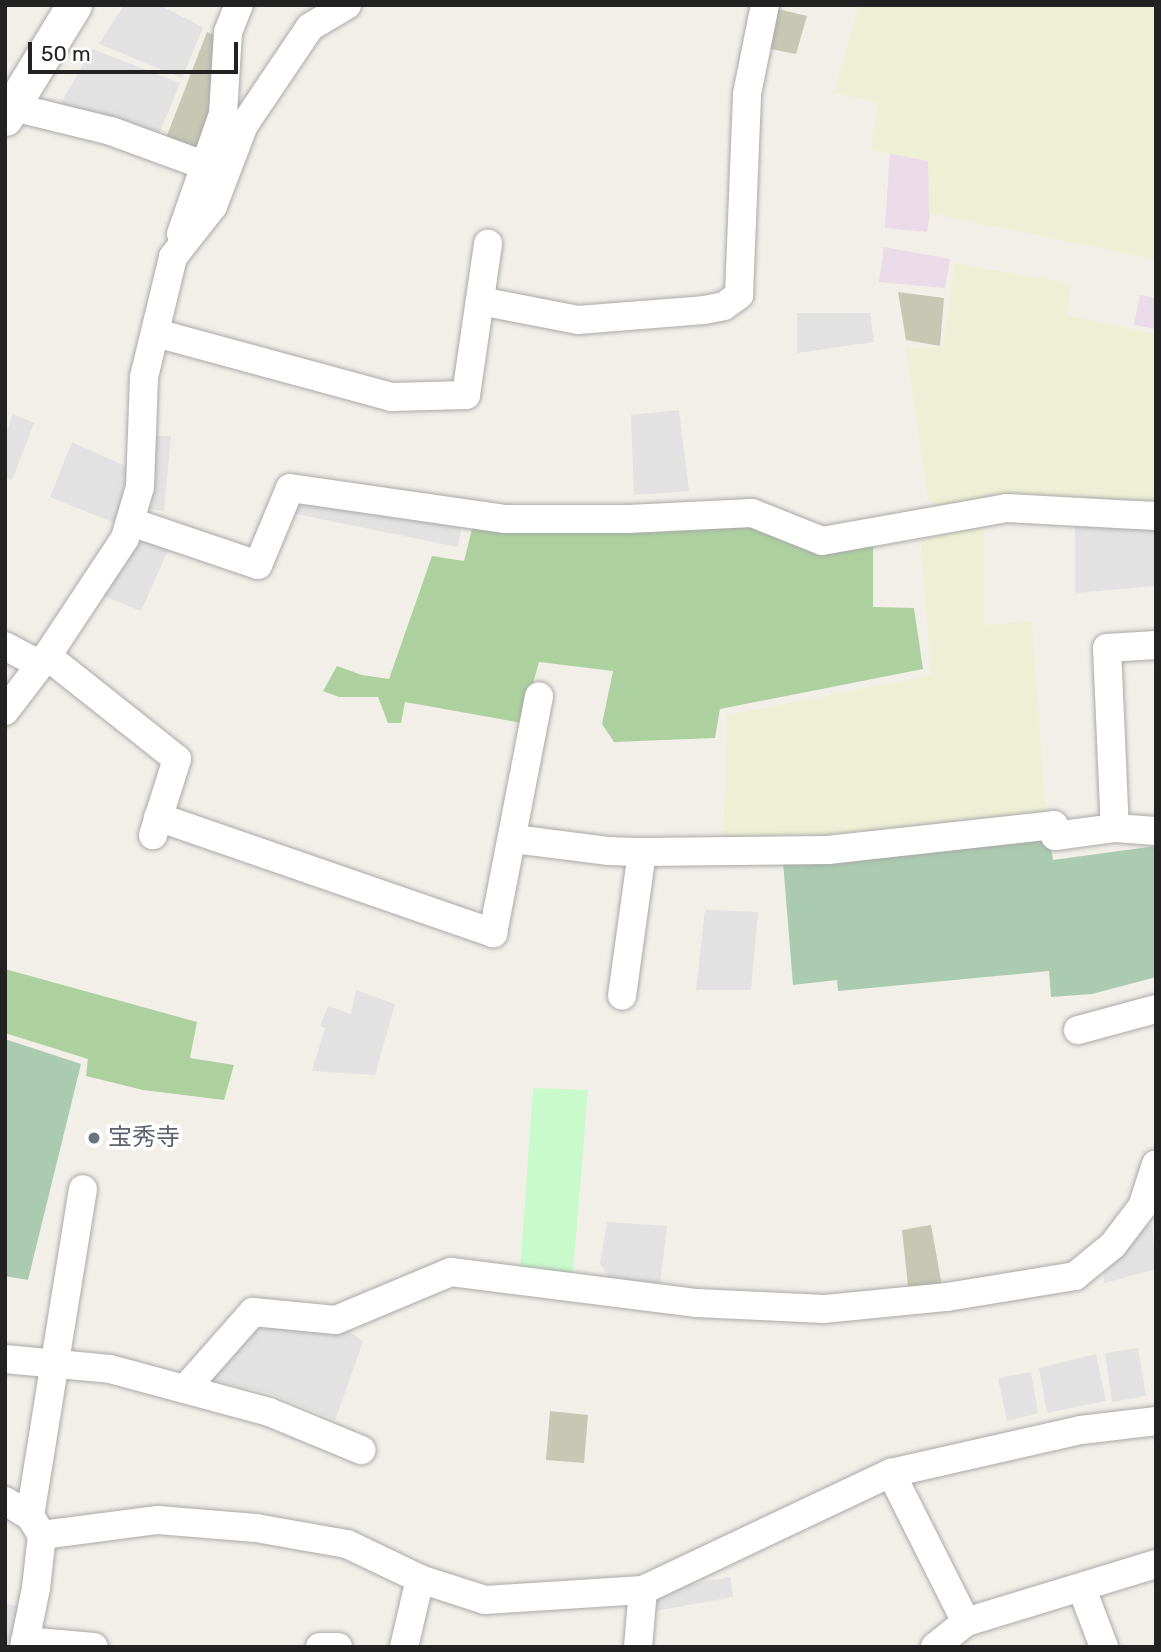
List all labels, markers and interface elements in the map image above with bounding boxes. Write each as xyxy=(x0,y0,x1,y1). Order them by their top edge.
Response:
scale bar xyxy=(32,28,242,72)
text: 50 m xyxy=(41,41,91,66)
place label: 宝秀寺 xyxy=(108,1124,180,1152)
marker: 宝秀寺 xyxy=(86,1130,102,1146)

